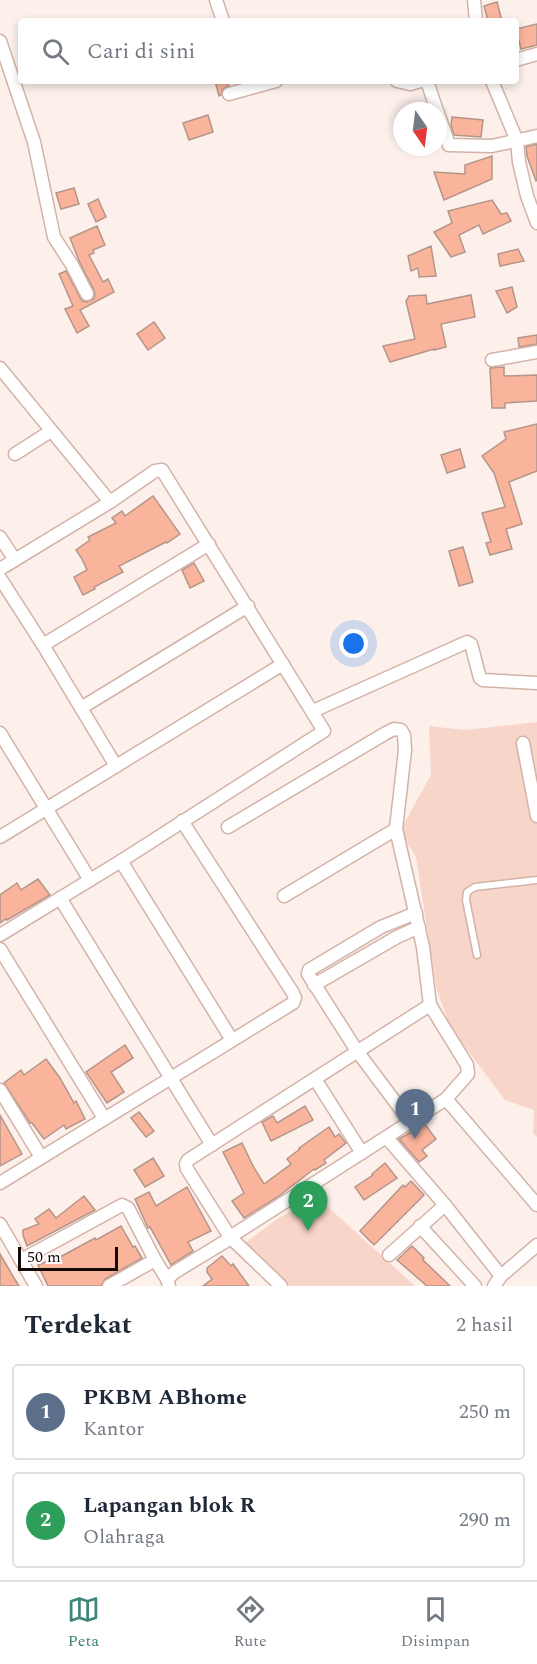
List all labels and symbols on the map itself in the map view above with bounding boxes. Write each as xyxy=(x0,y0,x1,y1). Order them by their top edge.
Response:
north arrow xyxy=(393,102,447,156)
your location xyxy=(339,629,368,658)
pin: 1 xyxy=(396,1090,434,1139)
pin: 2 xyxy=(288,1182,328,1231)
scale bar xyxy=(18,1244,118,1272)

